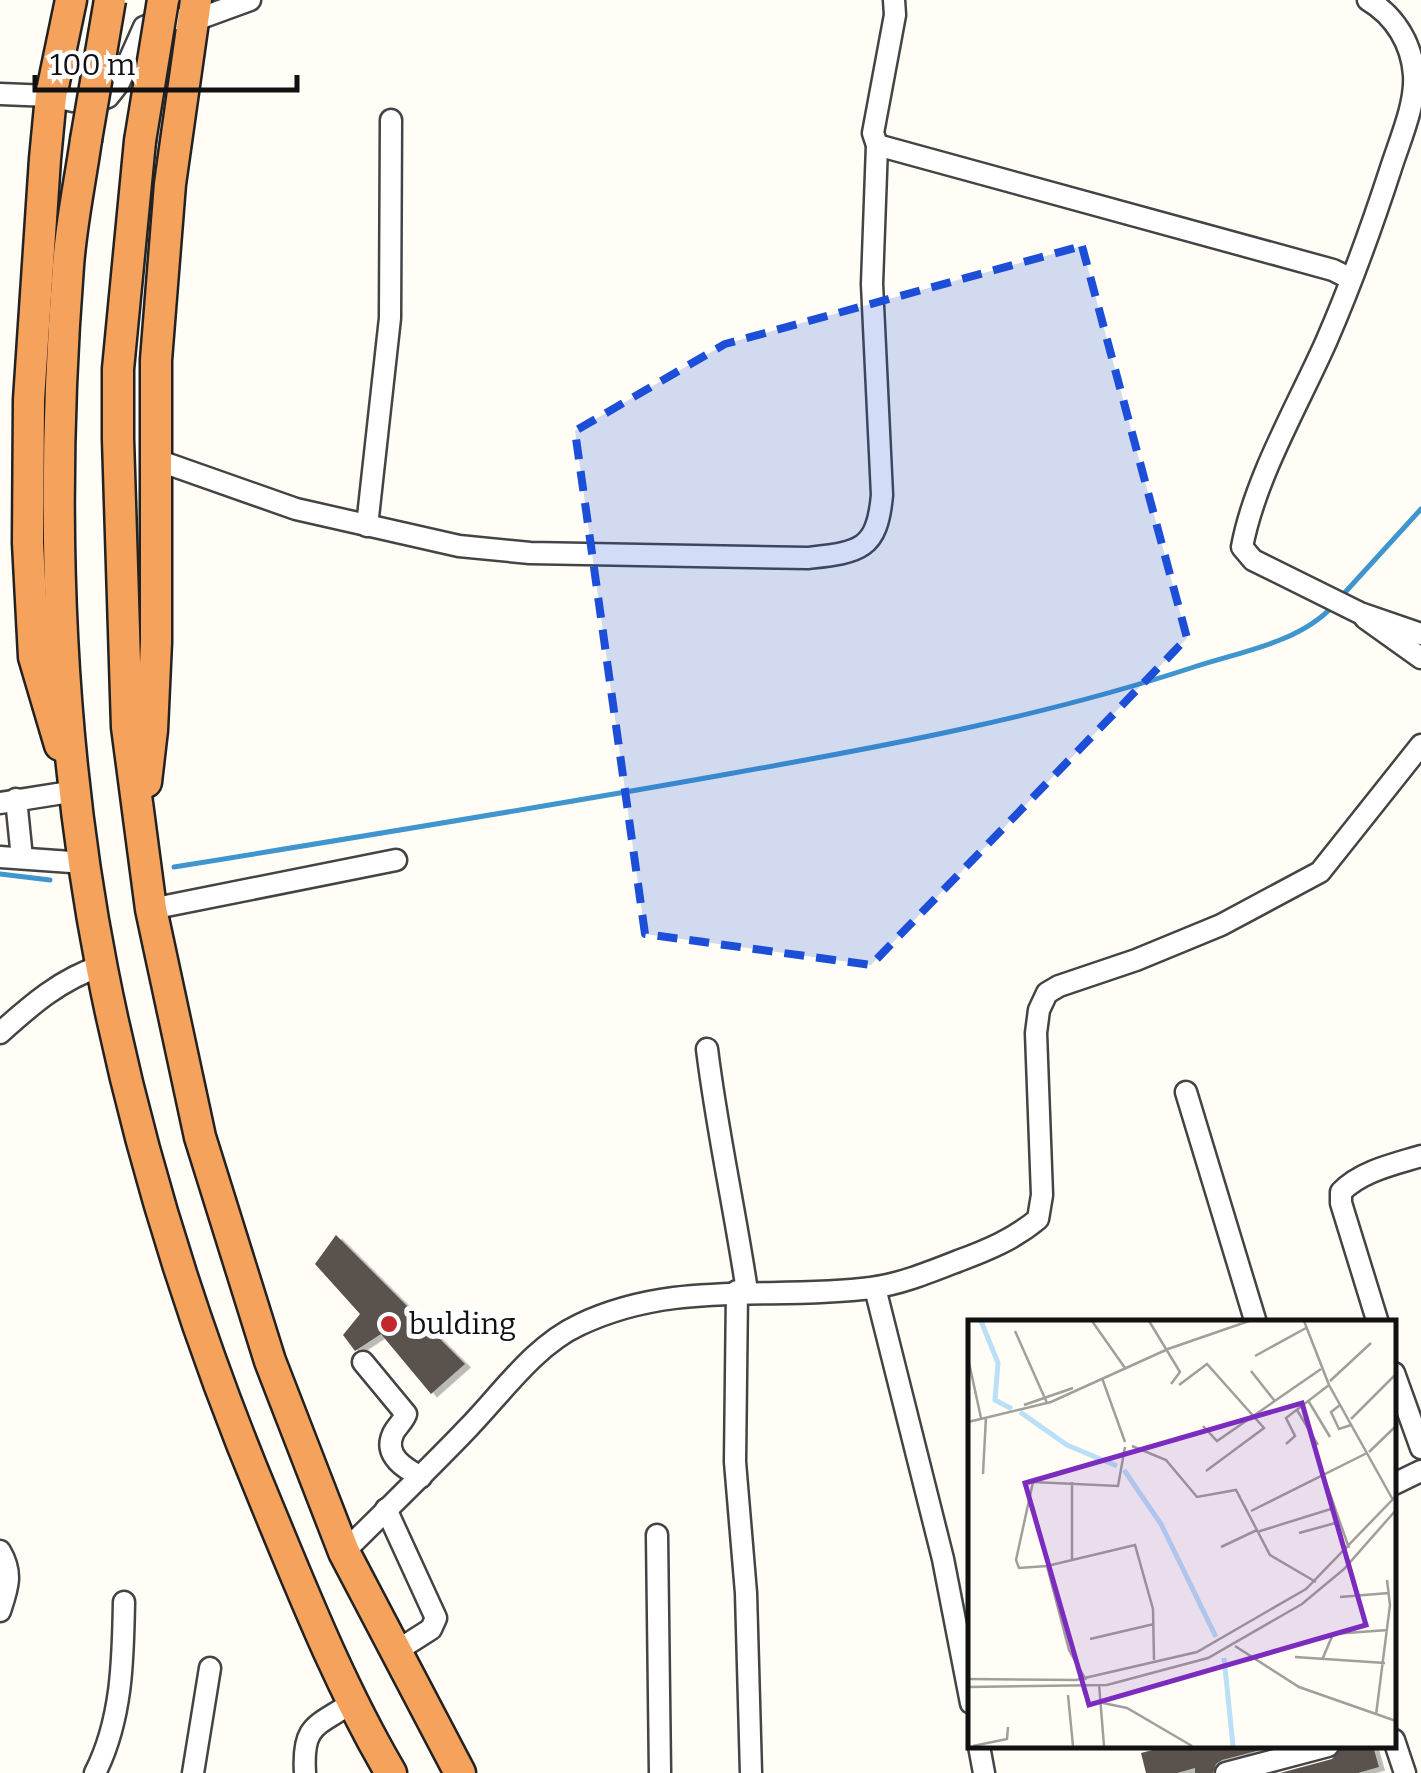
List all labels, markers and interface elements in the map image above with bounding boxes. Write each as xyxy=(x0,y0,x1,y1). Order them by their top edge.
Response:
scale bar xyxy=(35,30,298,92)
text: 100 m xyxy=(50,47,136,83)
place label: bulding xyxy=(409,1306,516,1342)
marker: bulding xyxy=(378,1313,400,1335)
inset map xyxy=(968,1320,1396,1748)

